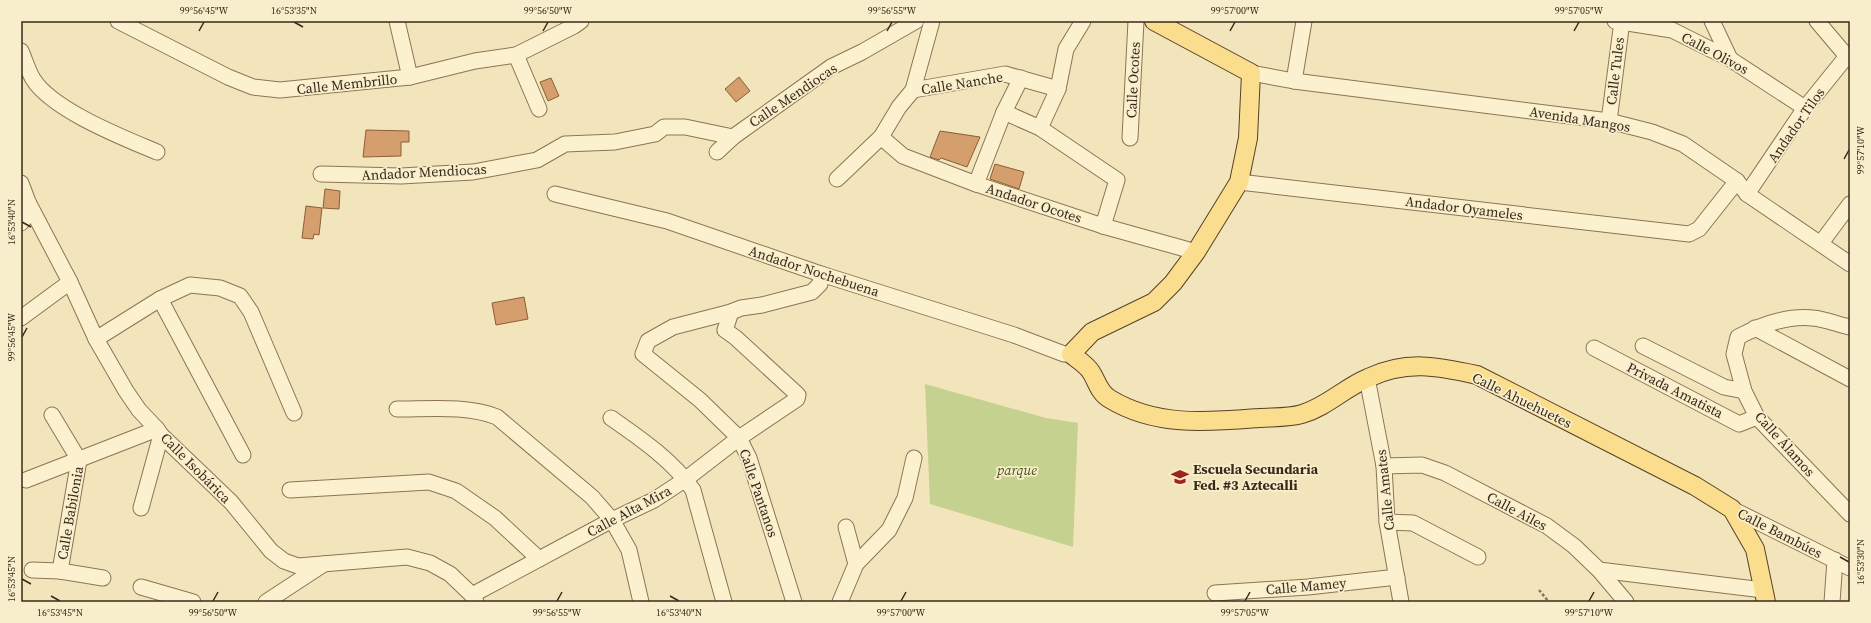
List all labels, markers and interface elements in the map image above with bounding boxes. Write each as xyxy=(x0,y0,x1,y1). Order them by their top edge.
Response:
text: 99°56'45"W xyxy=(180,4,229,17)
text: 16°53'35"N xyxy=(271,4,317,17)
text: 99°56'50"W xyxy=(524,4,573,17)
text: 99°56'55"W xyxy=(868,4,917,17)
text: 99°57'00"W xyxy=(1211,4,1260,17)
text: 99°57'05"W xyxy=(1555,4,1604,17)
street label: Calle Olivos xyxy=(1678,27,1752,79)
street label: Calle Tules xyxy=(1601,36,1629,106)
street label: Calle Ocotes xyxy=(1121,41,1145,119)
street label: Calle Mendiocas xyxy=(745,58,841,132)
street label: Calle Nanche xyxy=(920,67,1004,99)
street label: Calle Membrillo xyxy=(296,69,399,99)
street label: Andador Tilos xyxy=(1763,83,1829,167)
street label: Avenida Mangos xyxy=(1528,101,1632,137)
text: 99°57'10"W xyxy=(1854,125,1867,174)
street label: Andador Mendiocas xyxy=(361,159,487,185)
street label: Andador Ocotes xyxy=(984,178,1084,228)
street label: Andador Oyameles xyxy=(1404,191,1524,225)
text: 16°53'40"N xyxy=(5,199,18,245)
street label: Andador Nochebuena xyxy=(746,240,883,302)
text: 99°56'45"W xyxy=(5,312,18,361)
street label: Privada Amatista xyxy=(1623,357,1727,423)
street label: Calle Ahuehuetes xyxy=(1469,367,1575,433)
street label: Calle Álamos xyxy=(1750,407,1820,481)
street label: Calle Isobárica xyxy=(156,428,236,508)
street label: Calle Pantanos xyxy=(735,446,783,540)
street label: Calle Amates xyxy=(1371,448,1399,532)
place label: Escuela Secundaria Fed. #3 Aztecalli xyxy=(1193,459,1319,495)
park label: parque xyxy=(995,460,1037,480)
street label: Calle Babilonia xyxy=(52,464,88,561)
school or university icon: Escuela Secundaria Fed. #3 Aztecalli xyxy=(1170,467,1190,487)
street label: Calle Alta Mira xyxy=(583,480,675,542)
street label: Calle Ailes xyxy=(1483,487,1551,535)
street label: Calle Bambúes xyxy=(1734,503,1826,563)
text: 16°53'30"N xyxy=(1854,539,1867,585)
text: 16°53'45"N xyxy=(5,556,18,602)
street label: Calle Mamey xyxy=(1265,572,1348,599)
text: 16°53'45"N xyxy=(37,606,83,619)
text: 99°56'50"W xyxy=(189,606,238,619)
text: 99°56'55"W xyxy=(533,606,582,619)
text: 16°53'40"N xyxy=(656,606,702,619)
text: 99°57'00"W xyxy=(877,606,926,619)
text: 99°57'05"W xyxy=(1221,606,1270,619)
text: 99°57'10"W xyxy=(1565,606,1614,619)

